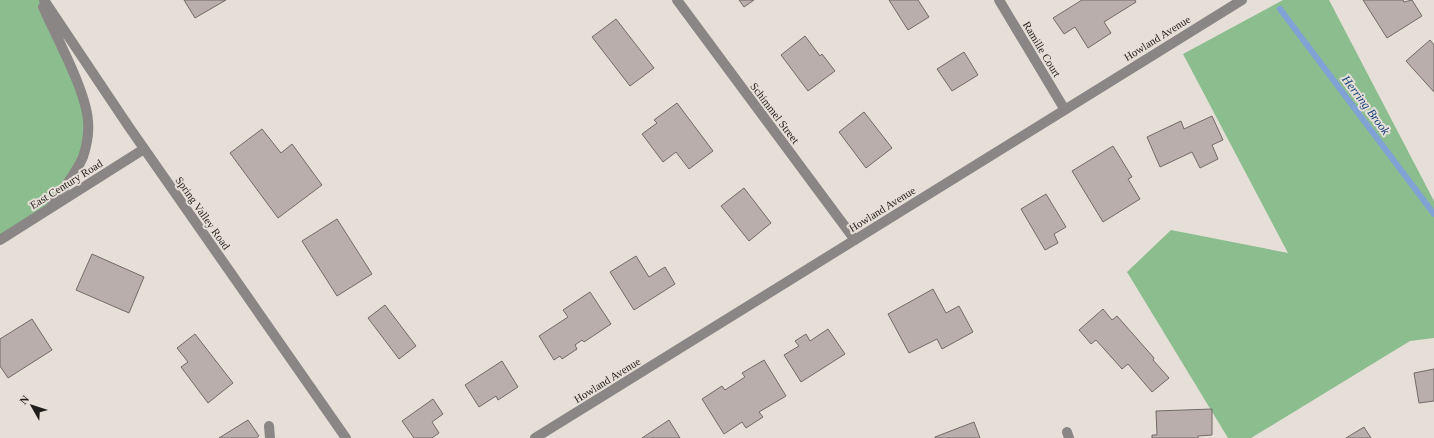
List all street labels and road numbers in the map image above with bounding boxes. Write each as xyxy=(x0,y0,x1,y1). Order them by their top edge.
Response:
street label: Howland Avenue xyxy=(1122,13,1192,63)
street label: Ramille Court xyxy=(1021,19,1063,79)
street label: Schimmel Street xyxy=(748,80,802,146)
street label: East Century Road xyxy=(28,157,105,211)
street label: Spring Valley Road xyxy=(173,174,233,252)
street label: Howland Avenue xyxy=(847,184,917,234)
street label: Howland Avenue xyxy=(572,355,642,405)

